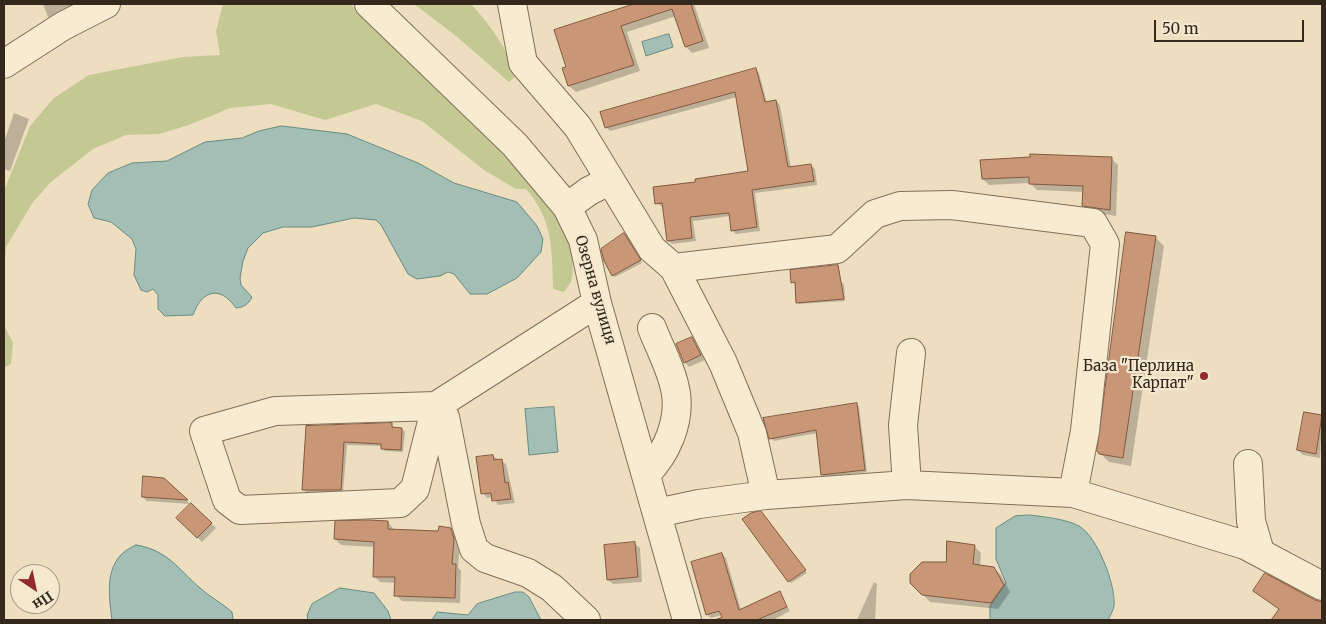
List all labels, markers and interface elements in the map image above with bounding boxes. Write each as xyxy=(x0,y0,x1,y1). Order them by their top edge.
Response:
scale bar xyxy=(1156,10,1306,42)
text: 50 m xyxy=(1162,19,1199,38)
street label: Озерна вулиця xyxy=(571,233,619,347)
place label: База "Перлина Карпат" xyxy=(1083,358,1194,393)
marker: База "Перлина Карпат" xyxy=(1198,370,1210,382)
north arrow xyxy=(10,564,60,614)
text: Пн xyxy=(29,587,57,614)

